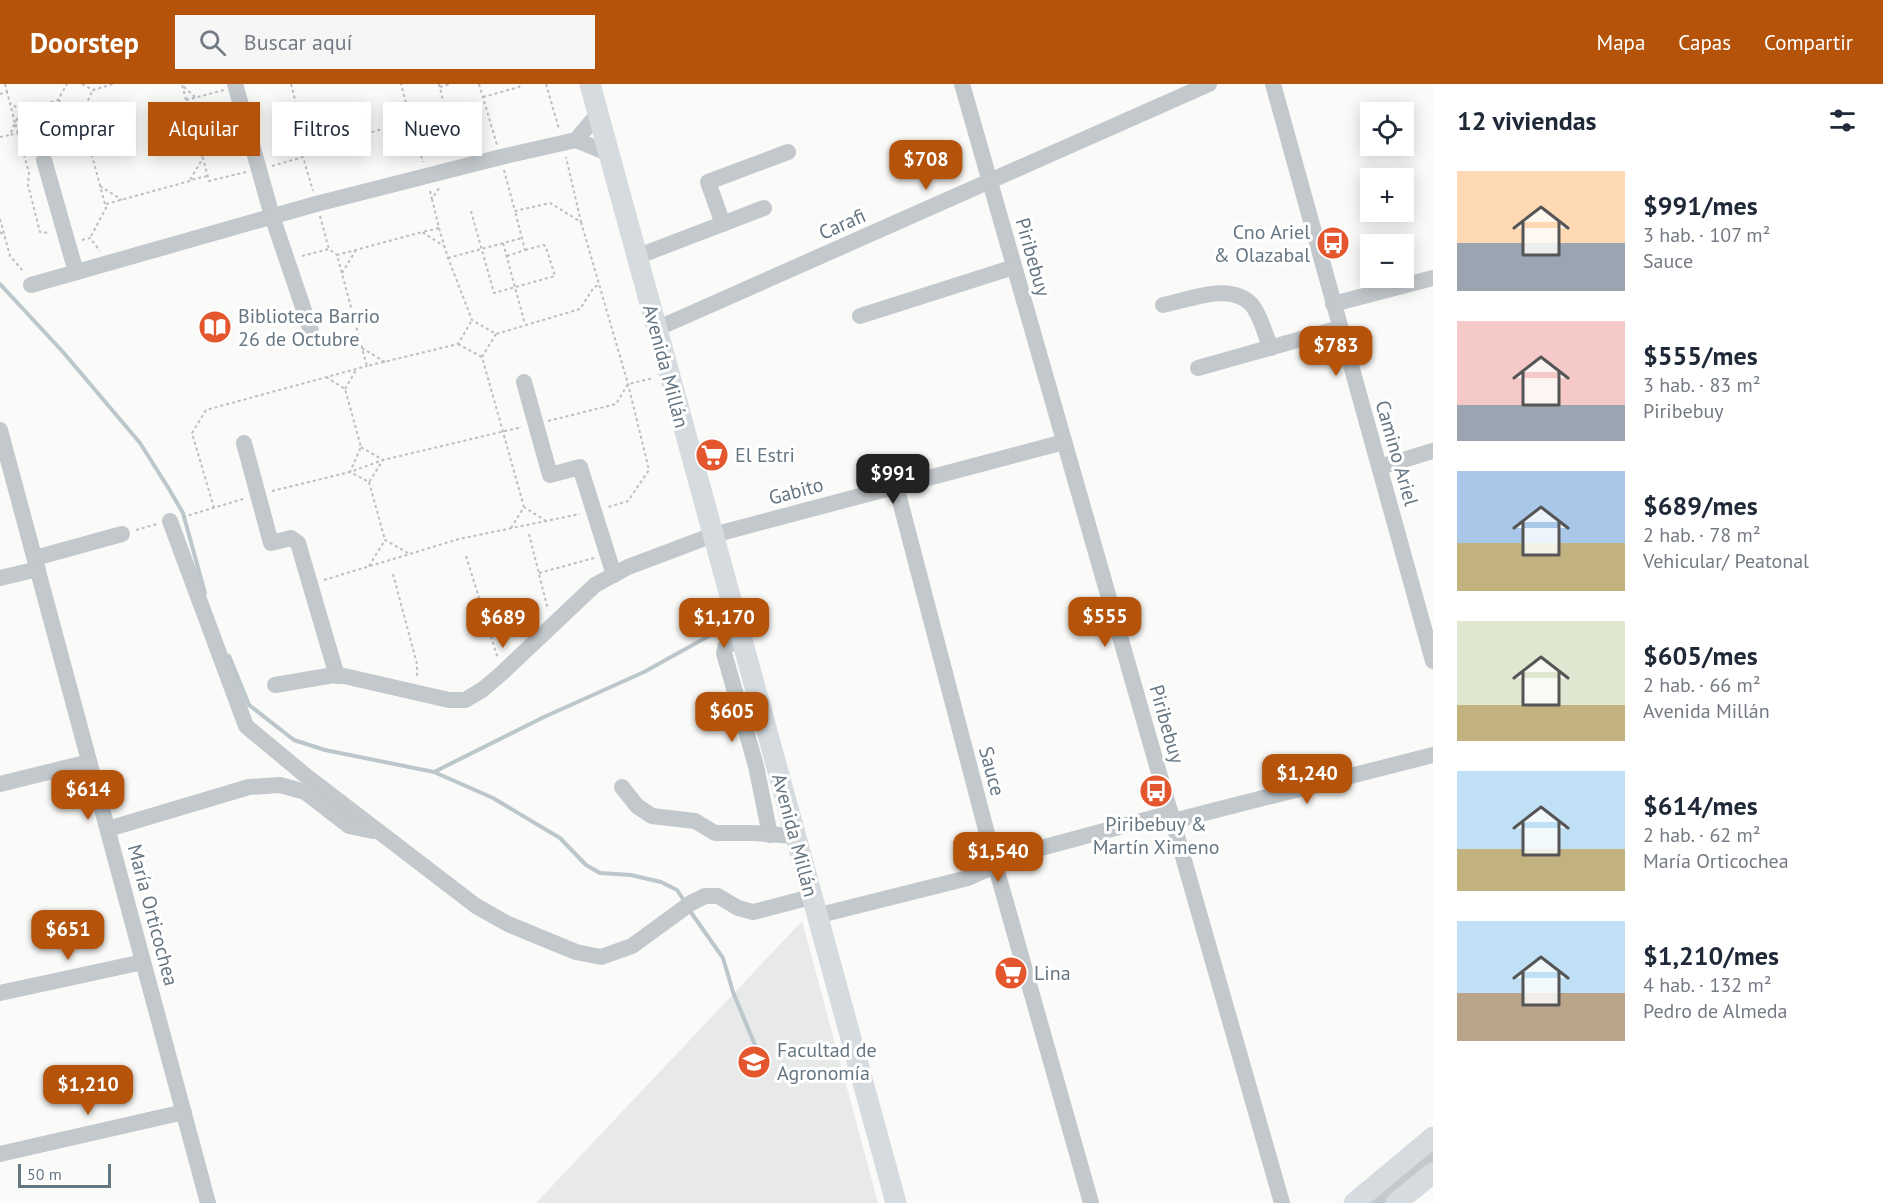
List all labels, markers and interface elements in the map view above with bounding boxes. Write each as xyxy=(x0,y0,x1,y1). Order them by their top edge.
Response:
search box xyxy=(175,15,595,69)
text: Doorstep xyxy=(30,24,139,61)
icon: search xyxy=(196,26,229,59)
text: Buscar aquí xyxy=(244,28,352,56)
text: Mapa xyxy=(1597,29,1645,56)
text: Capas xyxy=(1678,29,1731,56)
text: Compartir xyxy=(1764,29,1853,56)
chip: Comprar xyxy=(18,102,136,156)
chip: Alquilar xyxy=(148,102,260,156)
chip: Filtros xyxy=(272,102,371,156)
chip: Nuevo xyxy=(383,102,482,156)
map controls xyxy=(1360,102,1414,288)
button: locate xyxy=(1360,102,1414,156)
text: 12 viviendas xyxy=(1457,104,1597,137)
icon: filters xyxy=(1826,104,1859,137)
pin: $708 xyxy=(890,140,962,191)
text: $708 xyxy=(903,146,949,172)
button: + xyxy=(1360,168,1414,222)
text: $991/mes xyxy=(1643,189,1758,222)
icon: home xyxy=(1505,195,1577,267)
street label: Carafi xyxy=(815,202,869,246)
street label: Piribebuy xyxy=(1009,215,1057,300)
place label: Cno Ariel & Olazabal xyxy=(1214,219,1310,268)
text: 3 hab. · 107 m² xyxy=(1643,222,1770,248)
bus stop icon: Cno Ariel & Olazabal xyxy=(1315,225,1351,261)
button: − xyxy=(1360,234,1414,288)
text: Sauce xyxy=(1643,248,1693,274)
street label: Avenida Millán xyxy=(637,301,695,431)
place label: Biblioteca Barrio 26 de Octubre xyxy=(238,303,380,352)
library icon: Biblioteca Barrio 26 de Octubre xyxy=(197,309,233,345)
pin: $783 xyxy=(1300,326,1372,377)
text: $783 xyxy=(1313,332,1359,358)
text: $555/mes xyxy=(1643,339,1758,372)
icon: home xyxy=(1505,345,1577,417)
text: 3 hab. · 83 m² xyxy=(1643,372,1761,398)
street label: Camino Ariel xyxy=(1370,397,1425,509)
text: Piribebuy xyxy=(1643,398,1724,424)
supermarket icon: El Estri xyxy=(694,437,730,473)
place label: El Estri xyxy=(735,442,795,468)
pin: $991 xyxy=(857,454,929,505)
text: $991 xyxy=(870,460,916,486)
street label: Gabito xyxy=(766,471,826,511)
text: $689/mes xyxy=(1643,489,1758,522)
icon: home xyxy=(1505,495,1577,567)
text: 2 hab. · 78 m² xyxy=(1643,522,1761,548)
text: Vehicular/ Peatonal xyxy=(1643,548,1809,574)
pin: $555 xyxy=(1069,597,1141,648)
pin: $689 xyxy=(467,598,539,649)
pin: $1,170 xyxy=(675,598,773,649)
text: $555 xyxy=(1082,603,1128,629)
text: $689 xyxy=(480,604,526,630)
text: $1,170 xyxy=(693,604,755,630)
text: $605/mes xyxy=(1643,639,1758,672)
icon: home xyxy=(1505,645,1577,717)
text: 2 hab. · 66 m² xyxy=(1643,672,1761,698)
street label: Piribebuy xyxy=(1143,682,1191,767)
pin: $605 xyxy=(696,692,768,743)
text: $605 xyxy=(709,698,755,724)
text: Avenida Millán xyxy=(1643,698,1770,724)
street label: Sauce xyxy=(973,743,1011,799)
pin: $1,240 xyxy=(1258,754,1356,805)
text: $1,240 xyxy=(1276,760,1338,786)
pin: $614 xyxy=(52,770,124,821)
street label: Avenida Millán xyxy=(766,770,824,900)
bus stop icon: Piribebuy & Martín Ximeno xyxy=(1138,773,1174,809)
text: $614 xyxy=(65,776,111,802)
text: $614/mes xyxy=(1643,789,1758,822)
icon: home xyxy=(1505,795,1577,867)
place label: Piribebuy & Martín Ximeno xyxy=(1093,811,1219,860)
text: 2 hab. · 62 m² xyxy=(1643,822,1761,848)
pin: $1,540 xyxy=(949,832,1047,883)
text: $1,540 xyxy=(967,838,1029,864)
street label: María Orticochea xyxy=(122,841,184,989)
text: María Orticochea xyxy=(1643,848,1789,874)
pin: $651 xyxy=(32,910,104,961)
text: $651 xyxy=(45,916,91,942)
text: $1,210/mes xyxy=(1643,939,1779,972)
icon: home xyxy=(1505,945,1577,1017)
supermarket icon: Lina xyxy=(993,955,1029,991)
place label: Lina xyxy=(1034,960,1071,986)
text: 4 hab. · 132 m² xyxy=(1643,972,1772,998)
text: Pedro de Almeda xyxy=(1643,998,1787,1024)
place label: Facultad de Agronomía xyxy=(777,1037,877,1086)
school or university icon: Facultad de Agronomía xyxy=(736,1044,772,1080)
pin: $1,210 xyxy=(39,1065,137,1116)
text: $1,210 xyxy=(57,1071,119,1097)
scale bar xyxy=(18,1161,111,1188)
text: 50 m xyxy=(27,1164,62,1184)

